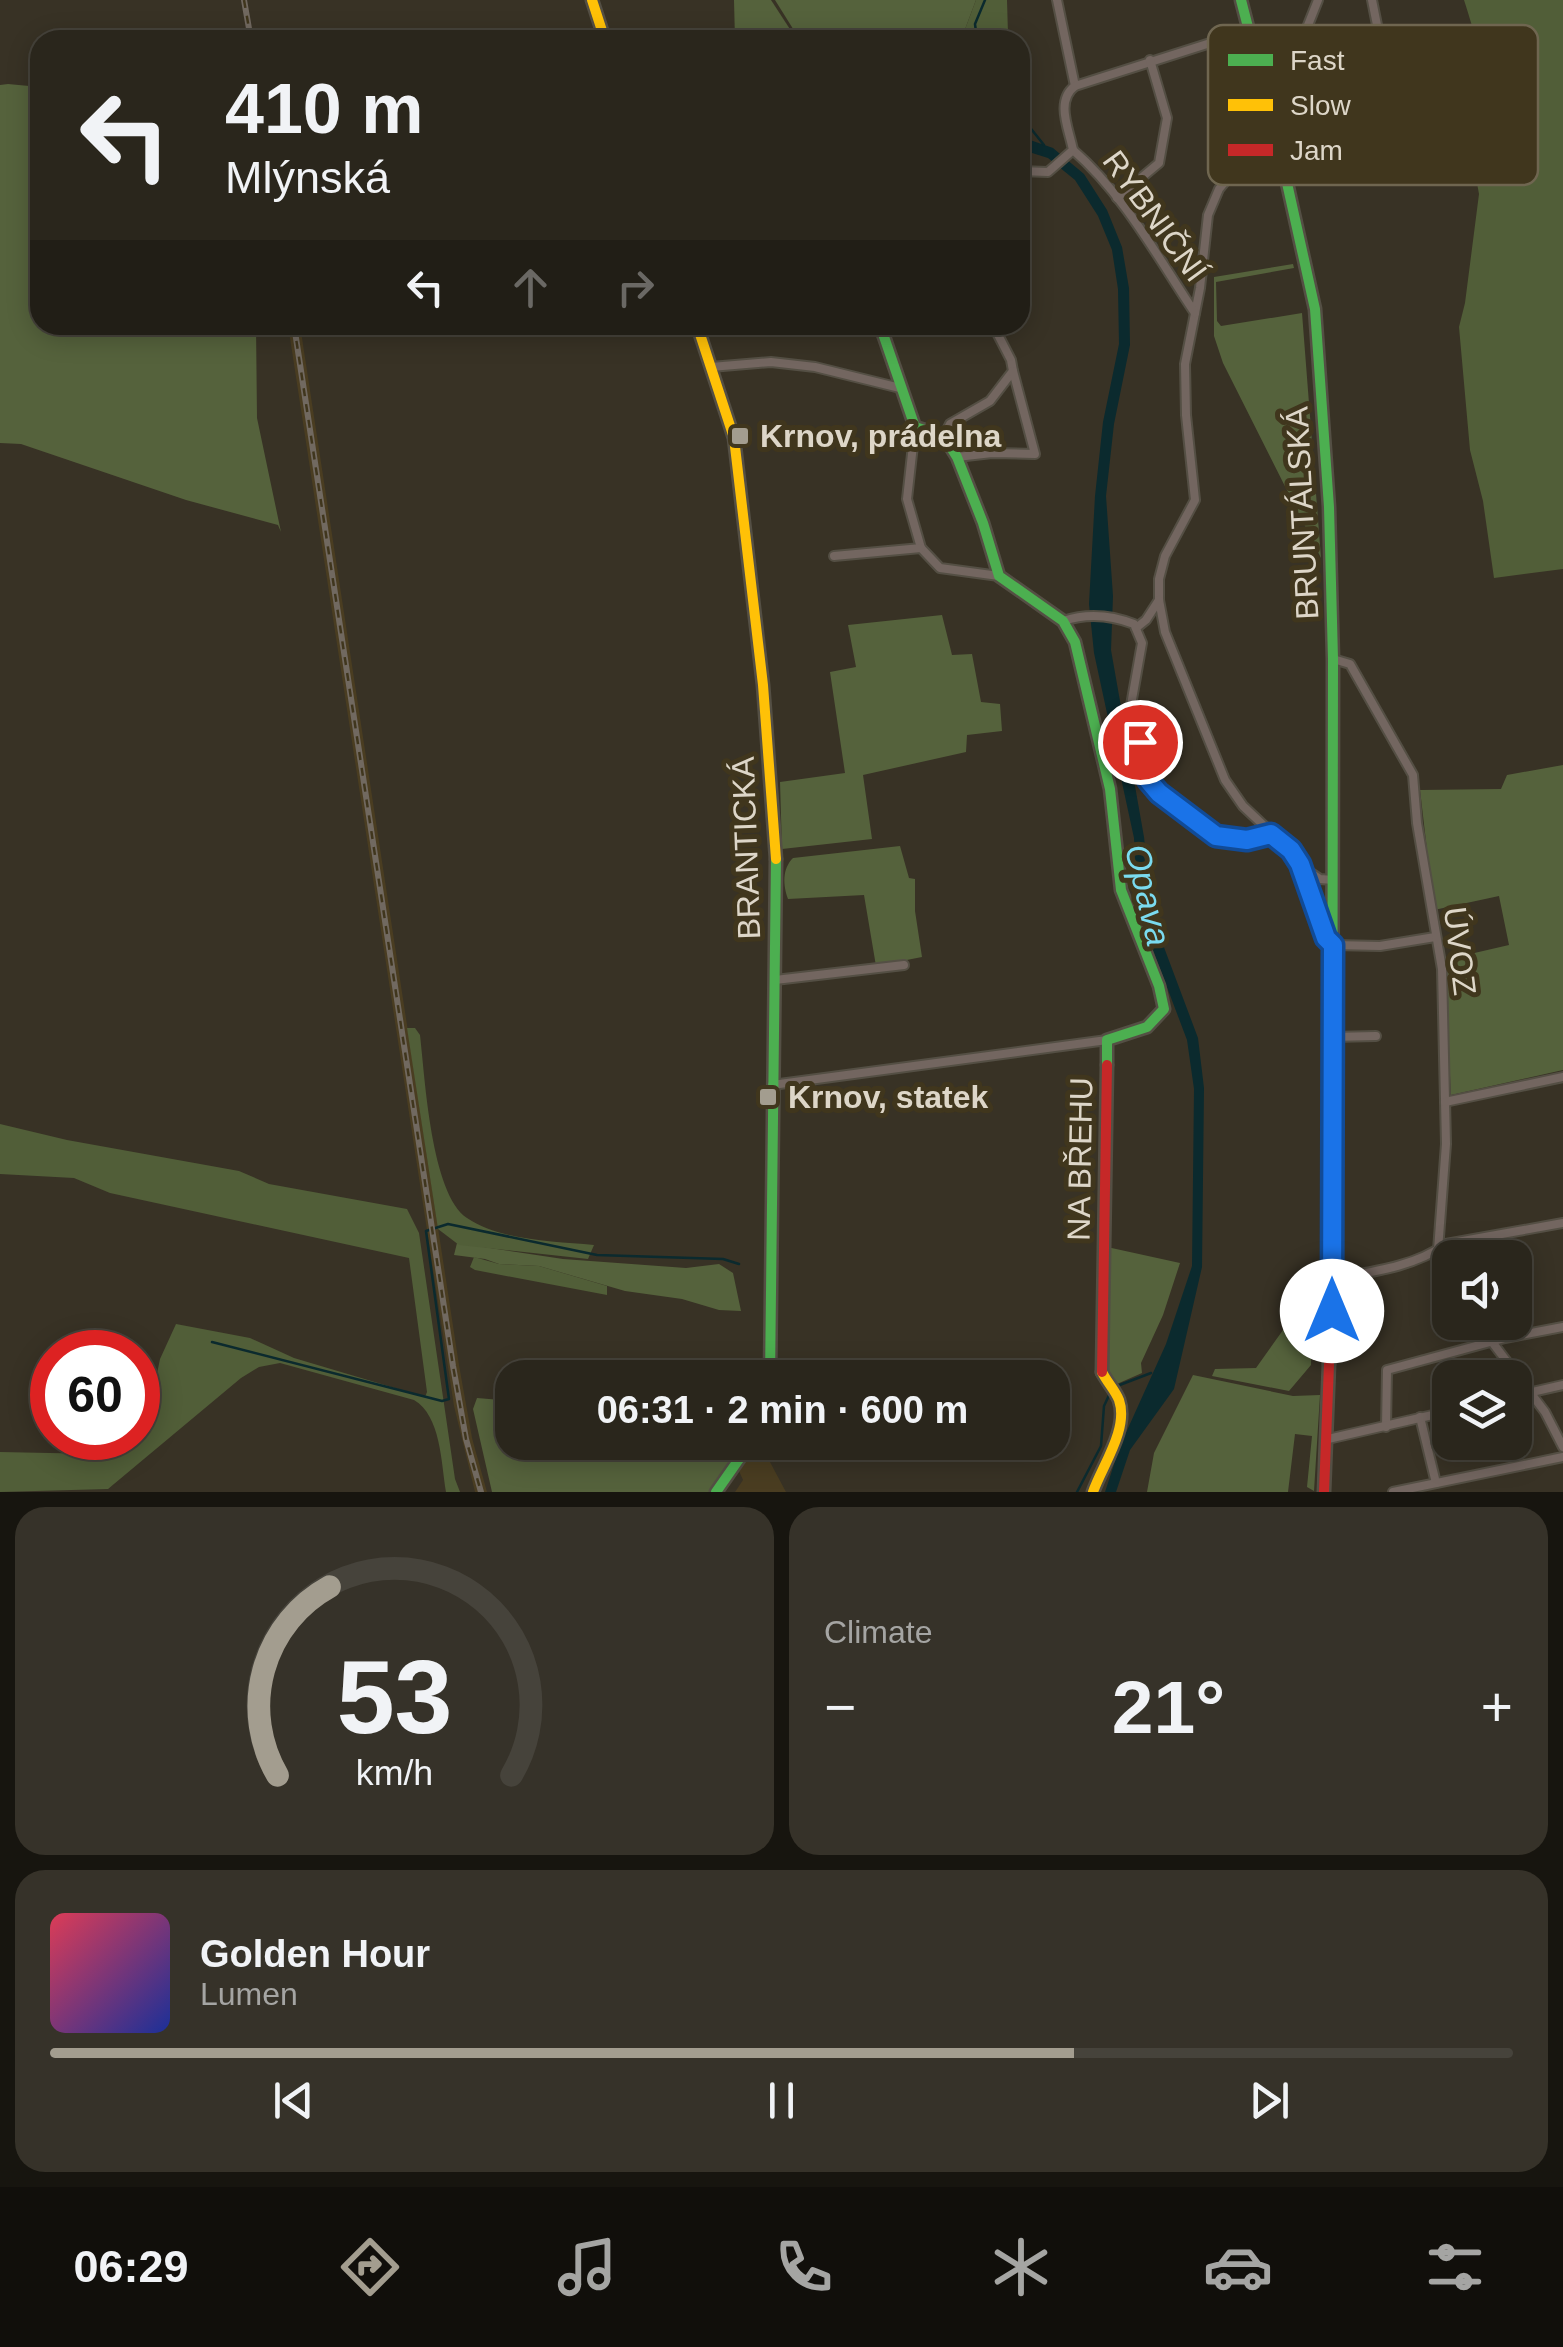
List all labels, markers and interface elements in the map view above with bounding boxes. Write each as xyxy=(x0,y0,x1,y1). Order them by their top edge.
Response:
legend xyxy=(1208,25,1538,185)
text: Fast xyxy=(1290,45,1345,76)
icon: left xyxy=(60,70,190,200)
text: 410 m xyxy=(225,70,423,148)
text: Slow xyxy=(1290,90,1351,121)
text: Jam xyxy=(1290,135,1343,166)
street label: RYBNIČNÍ xyxy=(1096,144,1214,288)
text: Mlýnská xyxy=(225,152,390,203)
icon: left xyxy=(398,260,453,315)
icon: ahead xyxy=(503,260,558,315)
icon: right xyxy=(608,260,663,315)
street label: BRUNTÁLSKÁ xyxy=(1278,405,1326,620)
place label: Krnov, prádelna xyxy=(760,418,1001,454)
marker: Krnov, prádelna xyxy=(729,425,751,447)
pin xyxy=(1098,700,1183,785)
icon: arrive xyxy=(1113,715,1168,770)
street label: BRANTICKÁ xyxy=(725,755,767,940)
water label: Opava xyxy=(1118,840,1179,950)
street label: ÚVOZ xyxy=(1437,905,1483,997)
street label: NA BŘEHU xyxy=(1061,1077,1099,1241)
place label: Krnov, statek xyxy=(788,1079,989,1115)
marker: Krnov, statek xyxy=(757,1086,779,1108)
map controls xyxy=(1432,1240,1532,1460)
button: sound xyxy=(1432,1240,1532,1340)
position arrow xyxy=(1280,1259,1384,1363)
speed limit sign: 60 xyxy=(30,1330,160,1460)
button: layers xyxy=(1432,1360,1532,1460)
text: 06:31 · 2 min · 600 m xyxy=(597,1389,968,1431)
text: Climate xyxy=(824,1614,932,1650)
text: 53 xyxy=(337,1639,452,1755)
text: 21° xyxy=(1112,1665,1225,1749)
text: − xyxy=(824,1676,856,1738)
text: + xyxy=(1481,1676,1513,1738)
text: km/h xyxy=(356,1753,433,1793)
text: Golden Hour xyxy=(200,1933,430,1975)
text: Lumen xyxy=(200,1976,298,2012)
icon: previous xyxy=(266,2073,321,2128)
icon: pause xyxy=(754,2073,809,2128)
icon: next xyxy=(1242,2073,1297,2128)
icon: directions xyxy=(335,2232,405,2302)
icon: music xyxy=(552,2232,622,2302)
icon: phone xyxy=(769,2232,839,2302)
icon: climate xyxy=(986,2232,1056,2302)
icon: car xyxy=(1203,2232,1273,2302)
icon: filters xyxy=(1420,2232,1490,2302)
text: 06:29 xyxy=(73,2241,189,2292)

